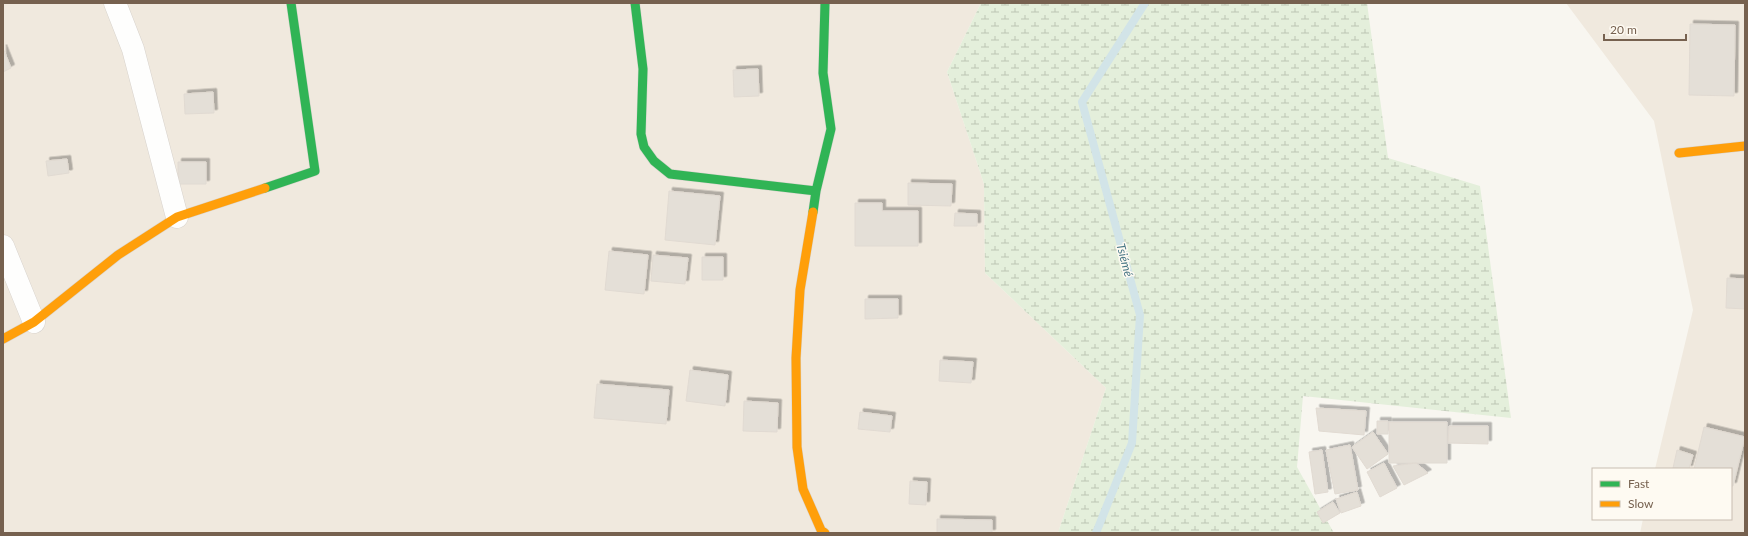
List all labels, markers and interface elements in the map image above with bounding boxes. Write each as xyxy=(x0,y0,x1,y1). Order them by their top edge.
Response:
scale bar xyxy=(1604,16,1686,42)
text: 20 m xyxy=(1610,22,1637,37)
water label: Tsiémé xyxy=(1113,242,1137,279)
legend xyxy=(1592,468,1732,520)
text: Fast xyxy=(1628,476,1650,491)
text: Slow xyxy=(1628,496,1654,511)

